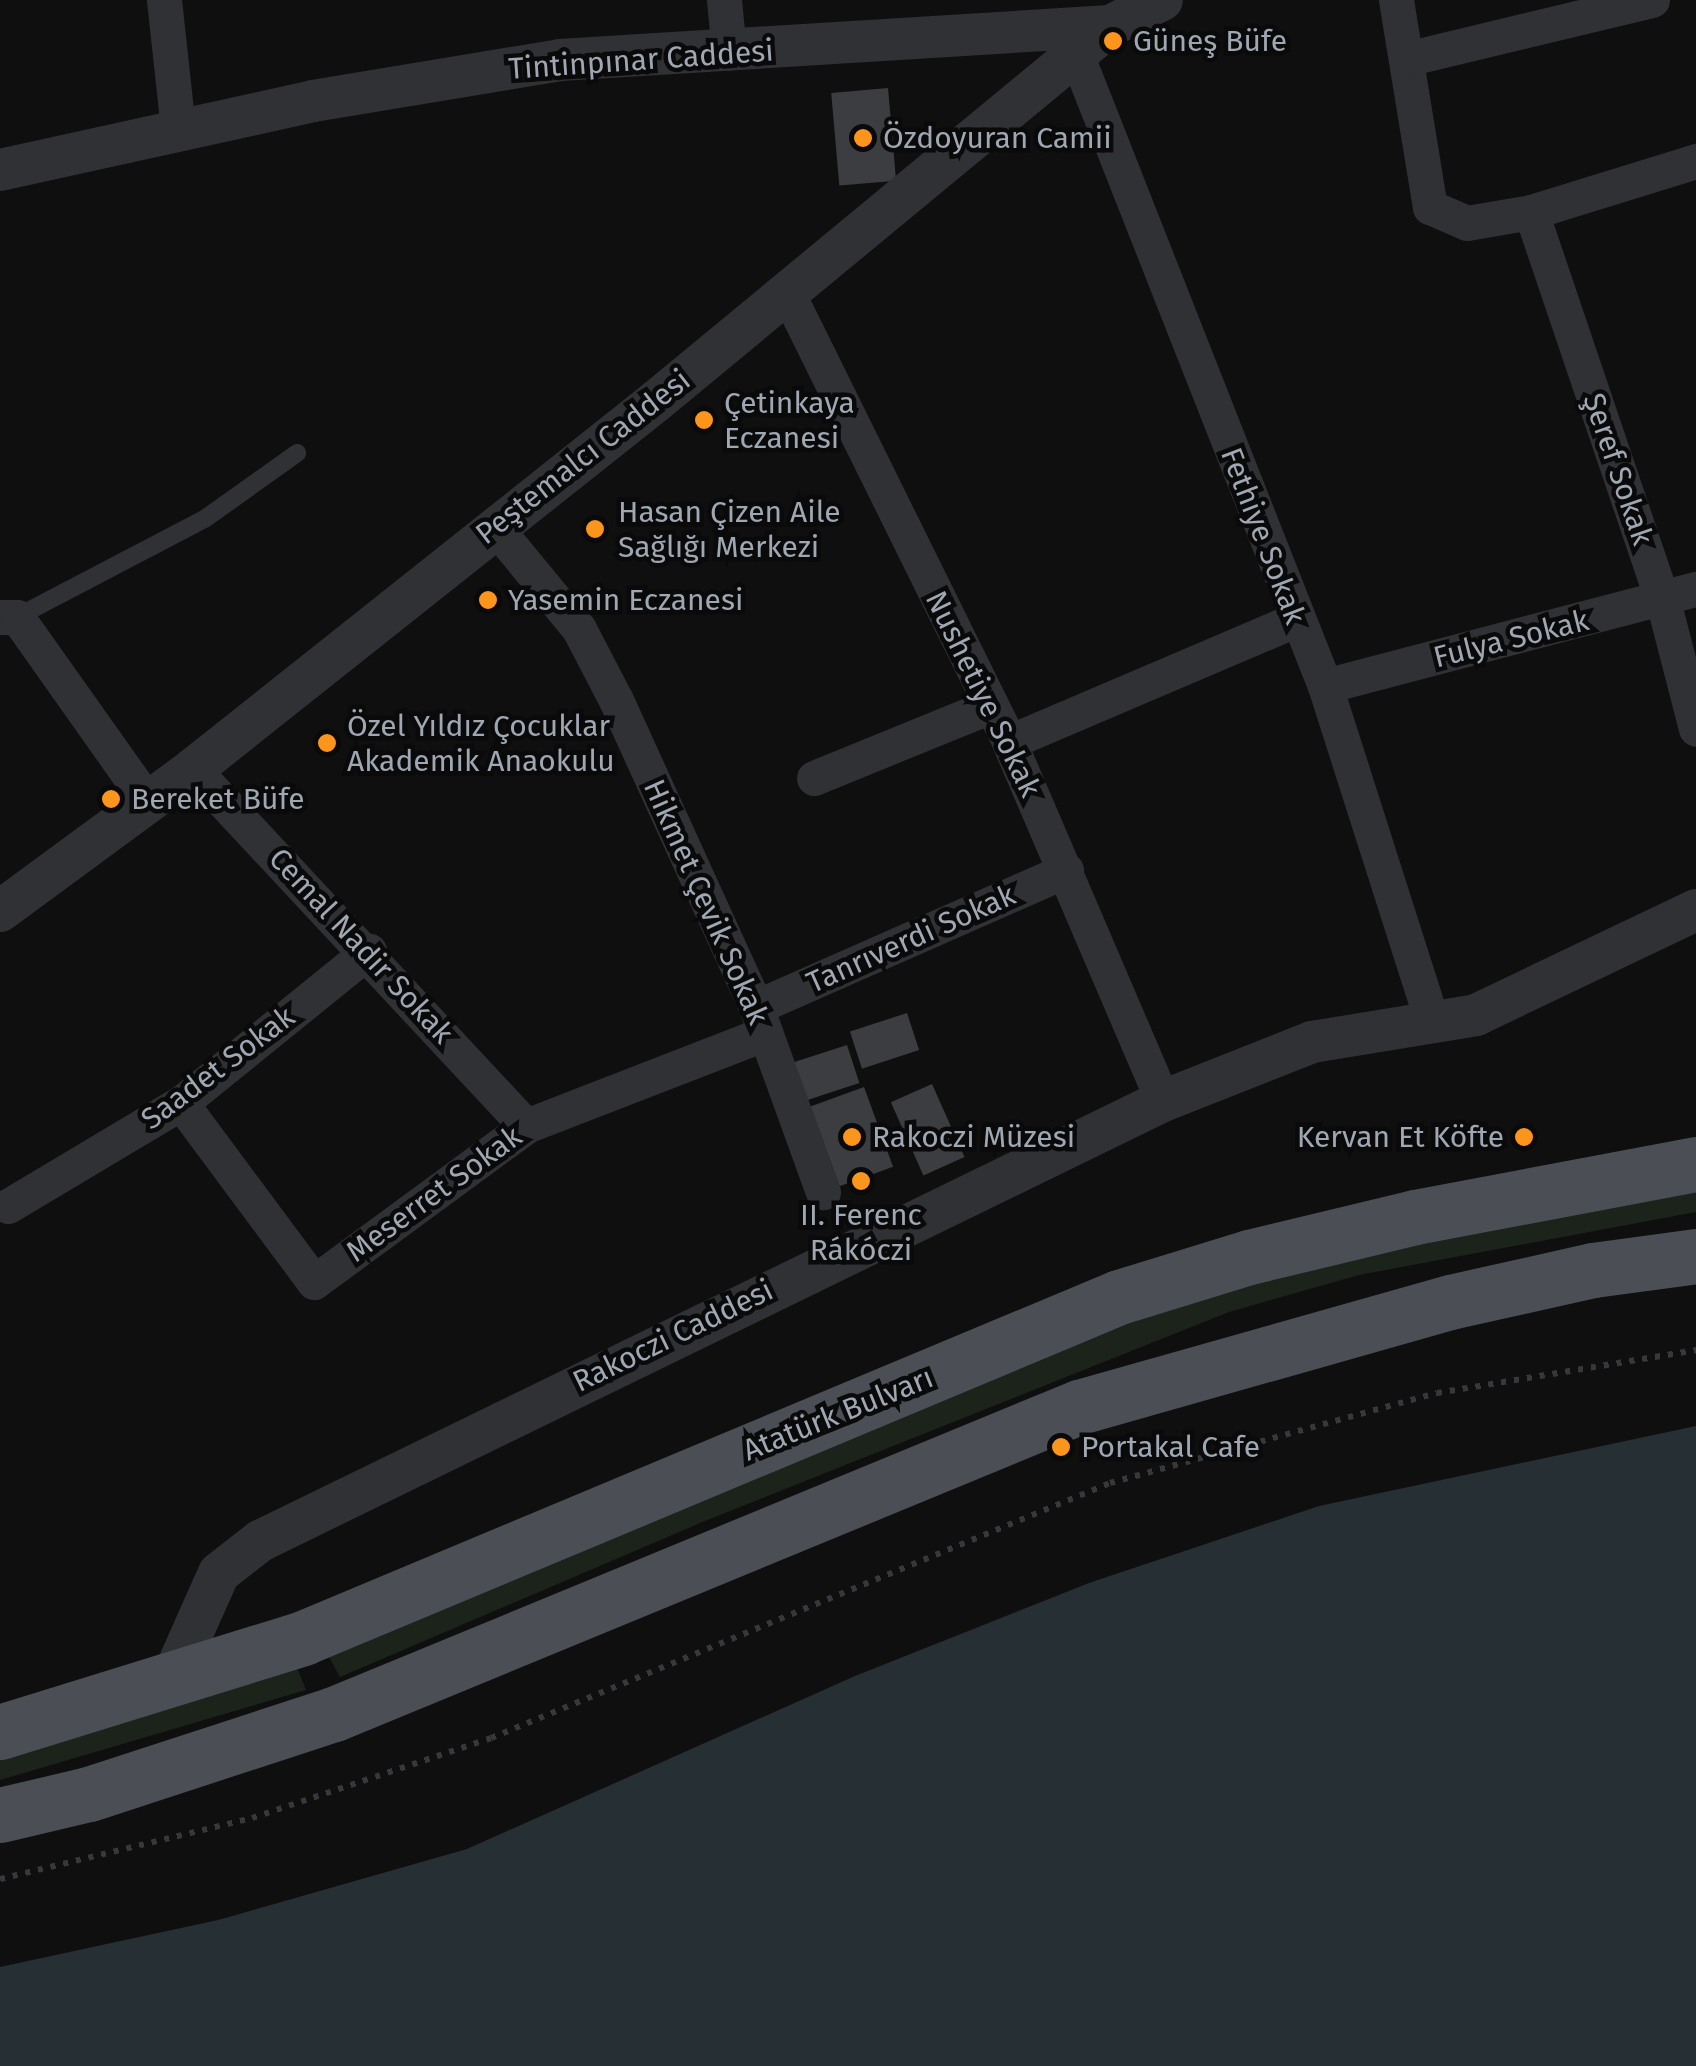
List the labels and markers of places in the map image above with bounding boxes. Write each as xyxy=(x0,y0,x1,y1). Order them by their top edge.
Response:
place label: Güneş Büfe xyxy=(1133,23,1287,59)
marker: Güneş Büfe xyxy=(1102,30,1124,52)
place label: Özdoyuran Camii xyxy=(883,120,1112,156)
marker: Özdoyuran Camii xyxy=(852,127,874,149)
place label: Çetinkaya Eczanesi xyxy=(724,385,855,456)
marker: Çetinkaya Eczanesi xyxy=(693,409,715,431)
place label: Hasan Çizen Aile Sağlığı Merkezi xyxy=(618,494,841,564)
marker: Hasan Çizen Aile Sağlığı Merkezi xyxy=(582,516,608,542)
place label: Yasemin Eczanesi xyxy=(508,582,743,618)
marker: Yasemin Eczanesi xyxy=(477,589,499,611)
place label: Özel Yıldız Çocuklar Akademik Anaokulu xyxy=(347,708,615,778)
marker: Özel Yıldız Çocuklar Akademik Anaokulu xyxy=(316,732,338,754)
place label: Bereket Büfe xyxy=(131,781,305,817)
marker: Bereket Büfe xyxy=(100,788,122,810)
place label: Rakoczi Müzesi xyxy=(872,1119,1075,1155)
place label: Kervan Et Köfte xyxy=(1297,1119,1504,1155)
marker: Rakoczi Müzesi xyxy=(841,1126,863,1148)
marker: Kervan Et Köfte xyxy=(1513,1126,1535,1148)
marker: II. Ferenc Rákóczi xyxy=(850,1170,872,1192)
place label: II. Ferenc Rákóczi xyxy=(800,1197,922,1268)
place label: Portakal Cafe xyxy=(1081,1429,1260,1465)
marker: Portakal Cafe xyxy=(1050,1436,1072,1458)

